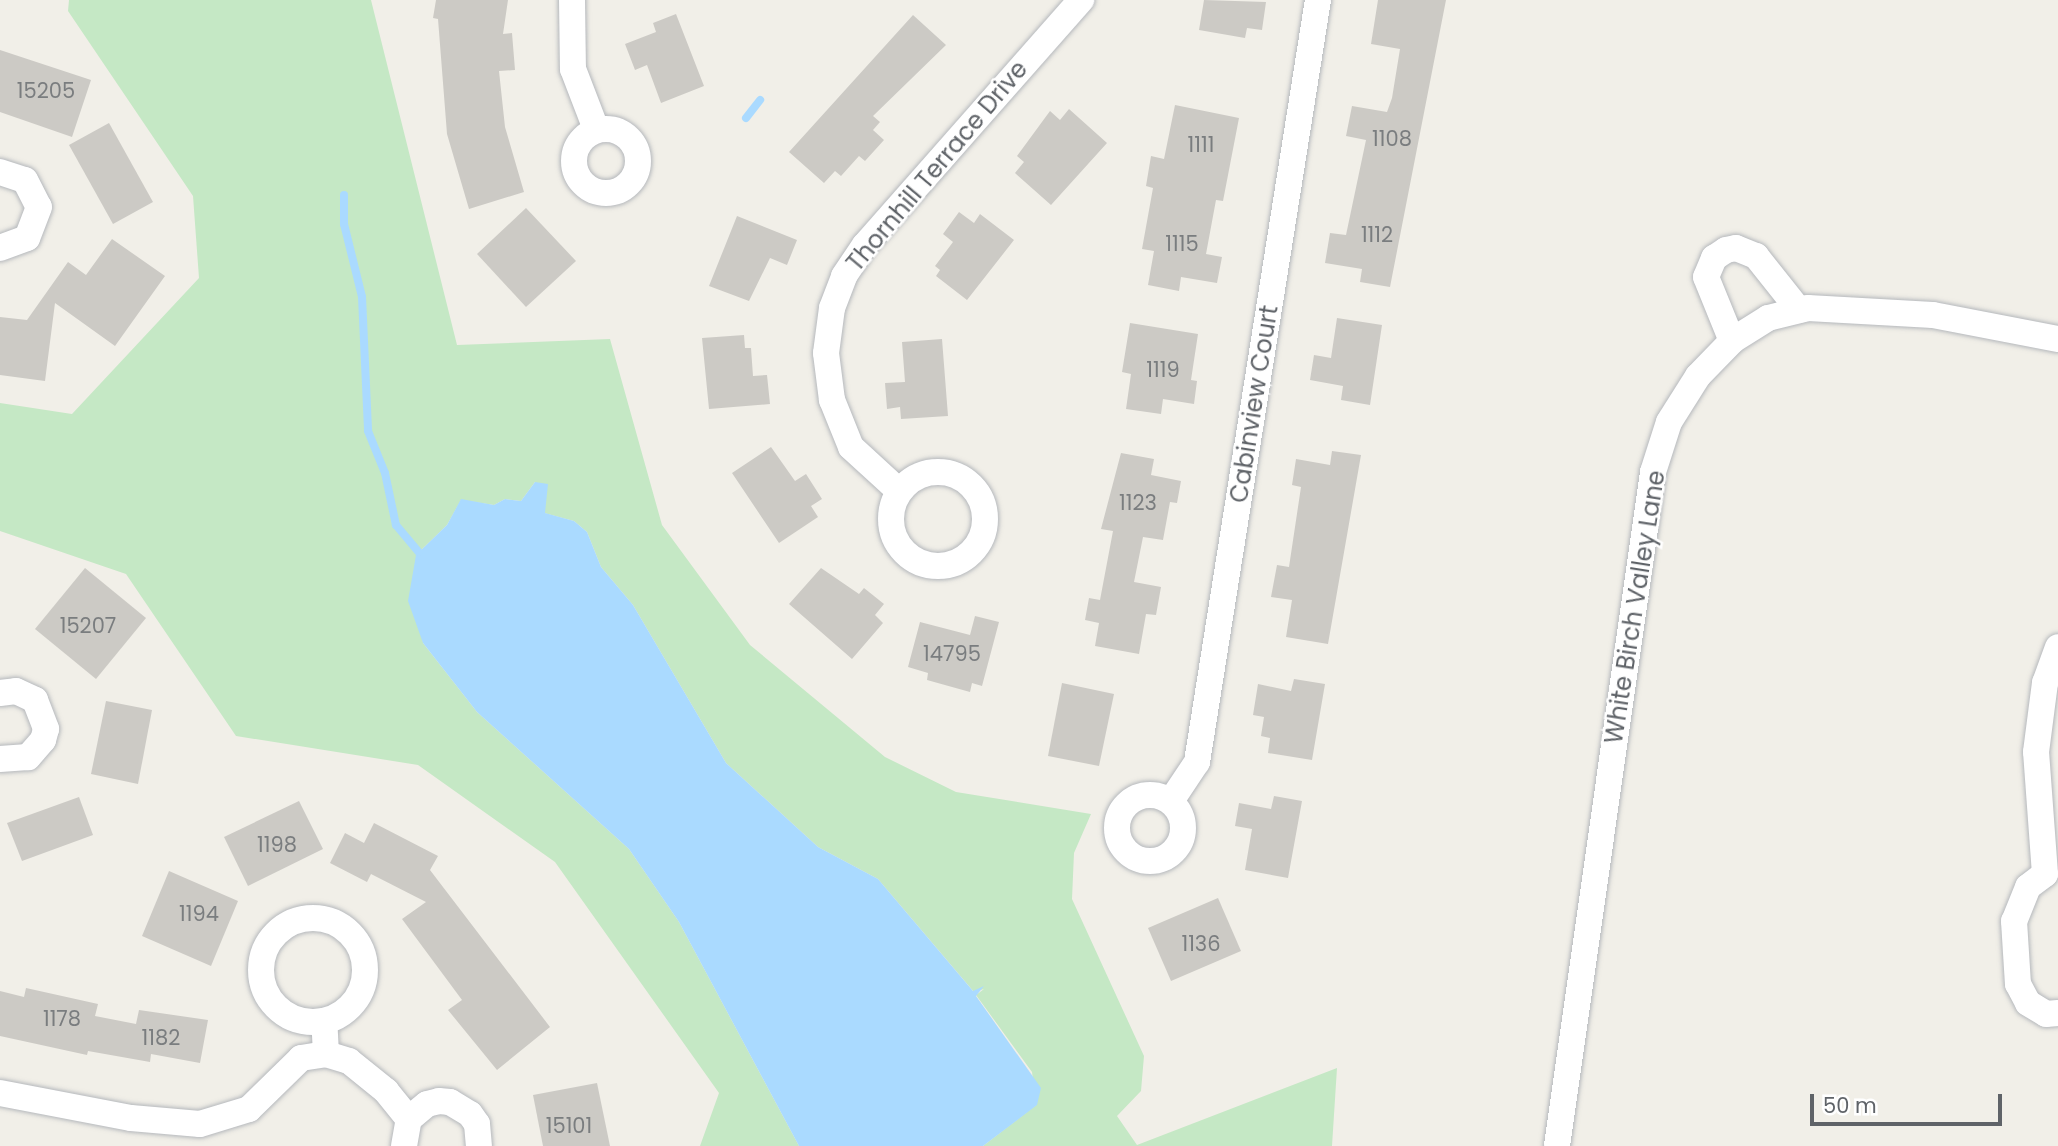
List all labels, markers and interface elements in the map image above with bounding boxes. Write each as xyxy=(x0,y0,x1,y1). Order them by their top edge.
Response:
street label: Thornhill Terrace Drive xyxy=(841,55,1033,277)
house number: 15205 xyxy=(17,78,75,104)
house number: 1108 xyxy=(1372,126,1412,152)
house number: 1111 xyxy=(1188,132,1214,158)
house number: 1112 xyxy=(1361,222,1393,248)
house number: 1115 xyxy=(1165,231,1199,257)
street label: Cabinview Court xyxy=(1224,303,1284,505)
house number: 1119 xyxy=(1146,357,1180,383)
street label: White Birch Valley Lane xyxy=(1599,468,1671,746)
house number: 1123 xyxy=(1119,490,1157,516)
house number: 15207 xyxy=(60,613,116,639)
house number: 14795 xyxy=(923,641,981,667)
house number: 1198 xyxy=(257,832,297,858)
house number: 1194 xyxy=(179,901,219,927)
house number: 1136 xyxy=(1181,931,1221,957)
house number: 1178 xyxy=(43,1006,81,1032)
house number: 1182 xyxy=(142,1025,180,1051)
scale bar xyxy=(1813,1080,2006,1124)
text: 50 m xyxy=(1823,1091,1877,1120)
house number: 15101 xyxy=(546,1113,592,1139)

